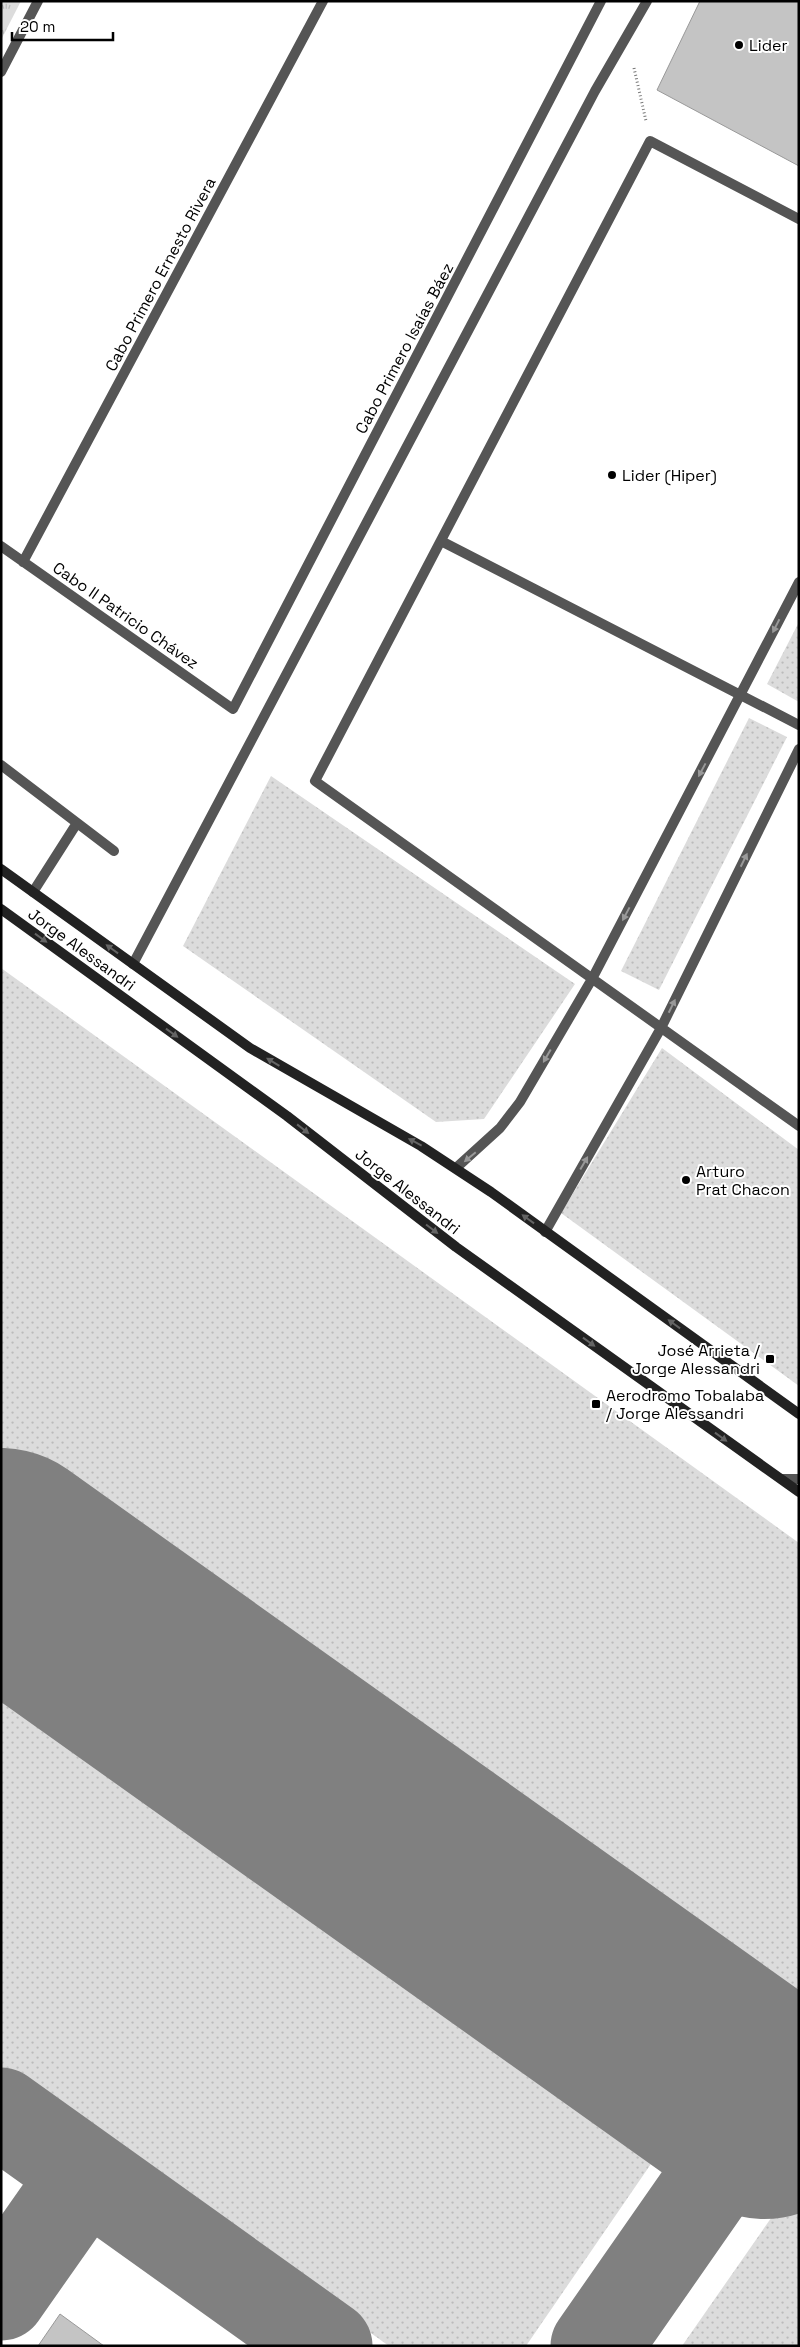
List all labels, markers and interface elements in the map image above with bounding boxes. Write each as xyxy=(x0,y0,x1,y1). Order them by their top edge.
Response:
scale bar xyxy=(12,10,114,42)
text: 20 m xyxy=(20,17,55,36)
place label: Lider xyxy=(749,35,787,56)
marker: Lider xyxy=(733,39,745,51)
street label: Cabo Primero Ernesto Rivera xyxy=(100,174,221,375)
street label: Cabo Primero Isaías Báez xyxy=(350,259,458,437)
place label: Lider (Hiper) xyxy=(622,465,717,486)
marker: Lider (Hiper) xyxy=(606,469,618,481)
street label: Cabo II Patricio Chávez xyxy=(49,557,203,674)
one-way arrow xyxy=(772,618,780,633)
one-way arrow xyxy=(697,763,706,777)
one-way arrow xyxy=(740,853,748,867)
street label: Jorge Alessandri xyxy=(24,903,140,995)
one-way arrow xyxy=(622,907,630,921)
one-way arrow xyxy=(34,933,48,943)
one-way arrow xyxy=(106,943,119,954)
one-way arrow xyxy=(668,999,676,1013)
one-way arrow xyxy=(165,1028,179,1038)
one-way arrow xyxy=(543,1049,552,1062)
one-way arrow xyxy=(267,1058,280,1067)
one-way arrow xyxy=(296,1124,309,1135)
one-way arrow xyxy=(407,1138,422,1146)
street label: Jorge Alessandri xyxy=(351,1144,465,1239)
one-way arrow xyxy=(464,1151,477,1162)
one-way arrow xyxy=(579,1156,588,1169)
place label: Arturo Prat Chacon xyxy=(696,1161,790,1200)
marker: Arturo Prat Chacon xyxy=(680,1174,692,1186)
one-way arrow xyxy=(521,1214,535,1224)
one-way arrow xyxy=(425,1223,438,1234)
one-way arrow xyxy=(667,1319,681,1329)
one-way arrow xyxy=(582,1337,596,1347)
place label: José Arrieta / Jorge Alessandri xyxy=(632,1340,760,1379)
marker: José Arrieta / Jorge Alessandri xyxy=(764,1353,776,1365)
place label: Aerodromo Tobalaba / Jorge Alessandri xyxy=(606,1385,764,1424)
marker: Aerodromo Tobalaba / Jorge Alessandri xyxy=(590,1398,602,1410)
one-way arrow xyxy=(714,1431,727,1442)

